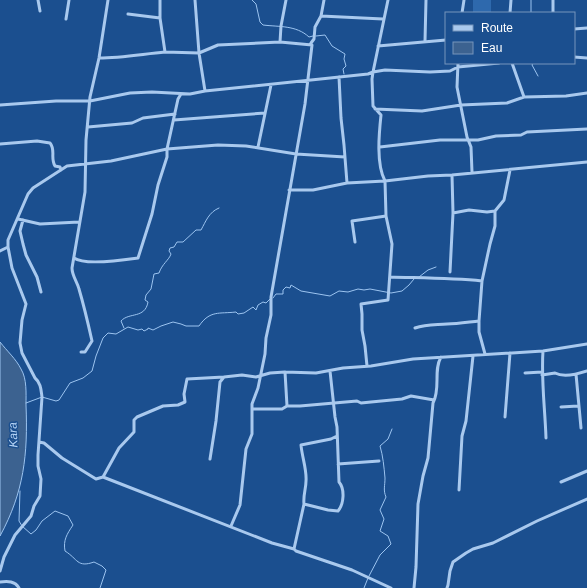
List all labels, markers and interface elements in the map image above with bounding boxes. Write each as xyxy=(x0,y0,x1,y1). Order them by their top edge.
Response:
legend xyxy=(445,12,575,64)
text: Route xyxy=(481,21,513,35)
text: Eau xyxy=(481,41,502,55)
water label: Kara xyxy=(6,422,20,448)

